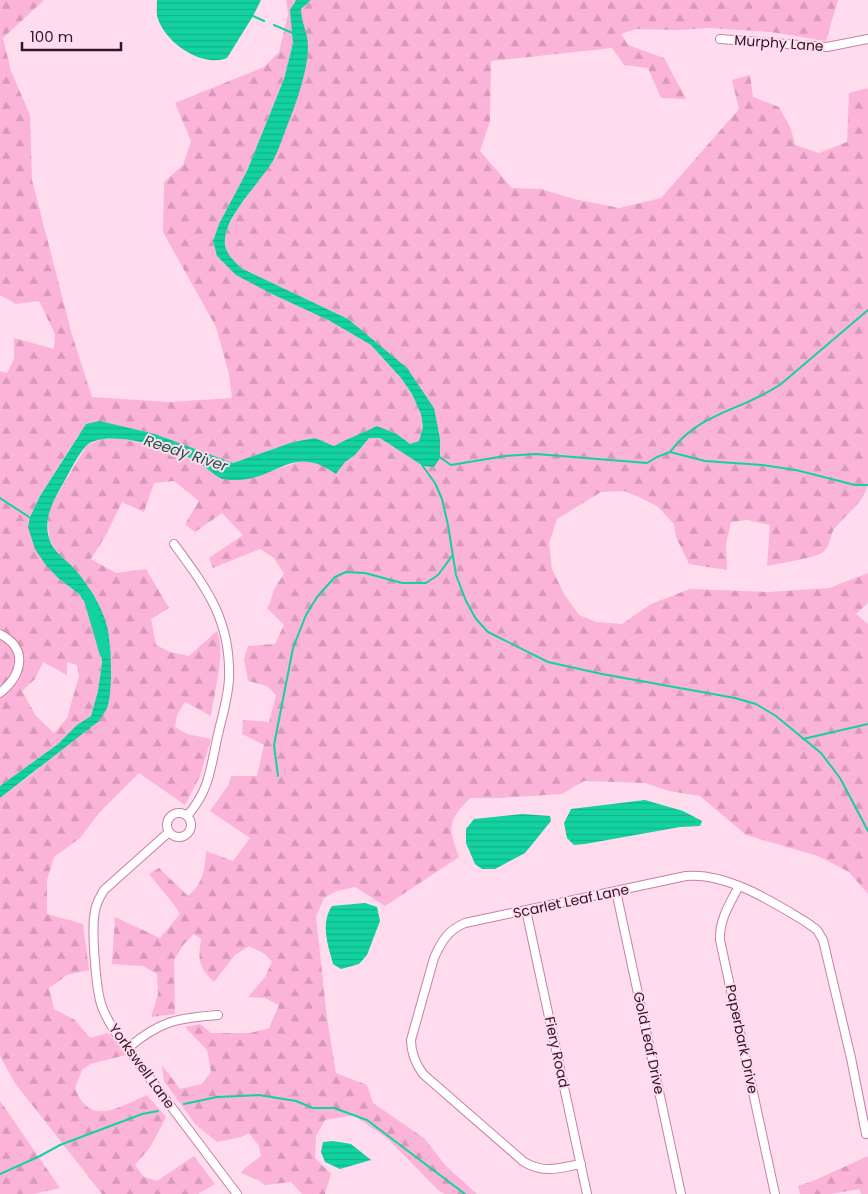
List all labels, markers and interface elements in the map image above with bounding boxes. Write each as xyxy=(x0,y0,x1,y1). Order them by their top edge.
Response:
scale bar xyxy=(22,20,121,52)
text: 100 m xyxy=(30,26,73,47)
street label: Murphy Lane xyxy=(734,30,825,56)
water label: Reedy River xyxy=(141,430,231,477)
street label: Scarlet Leaf Lane xyxy=(511,879,631,923)
street label: Paperbark Drive xyxy=(721,983,763,1096)
street label: Gold Leaf Drive xyxy=(628,990,670,1096)
street label: Fiery Road xyxy=(540,1015,574,1089)
street label: Yorkswell Lane xyxy=(104,1019,180,1113)

